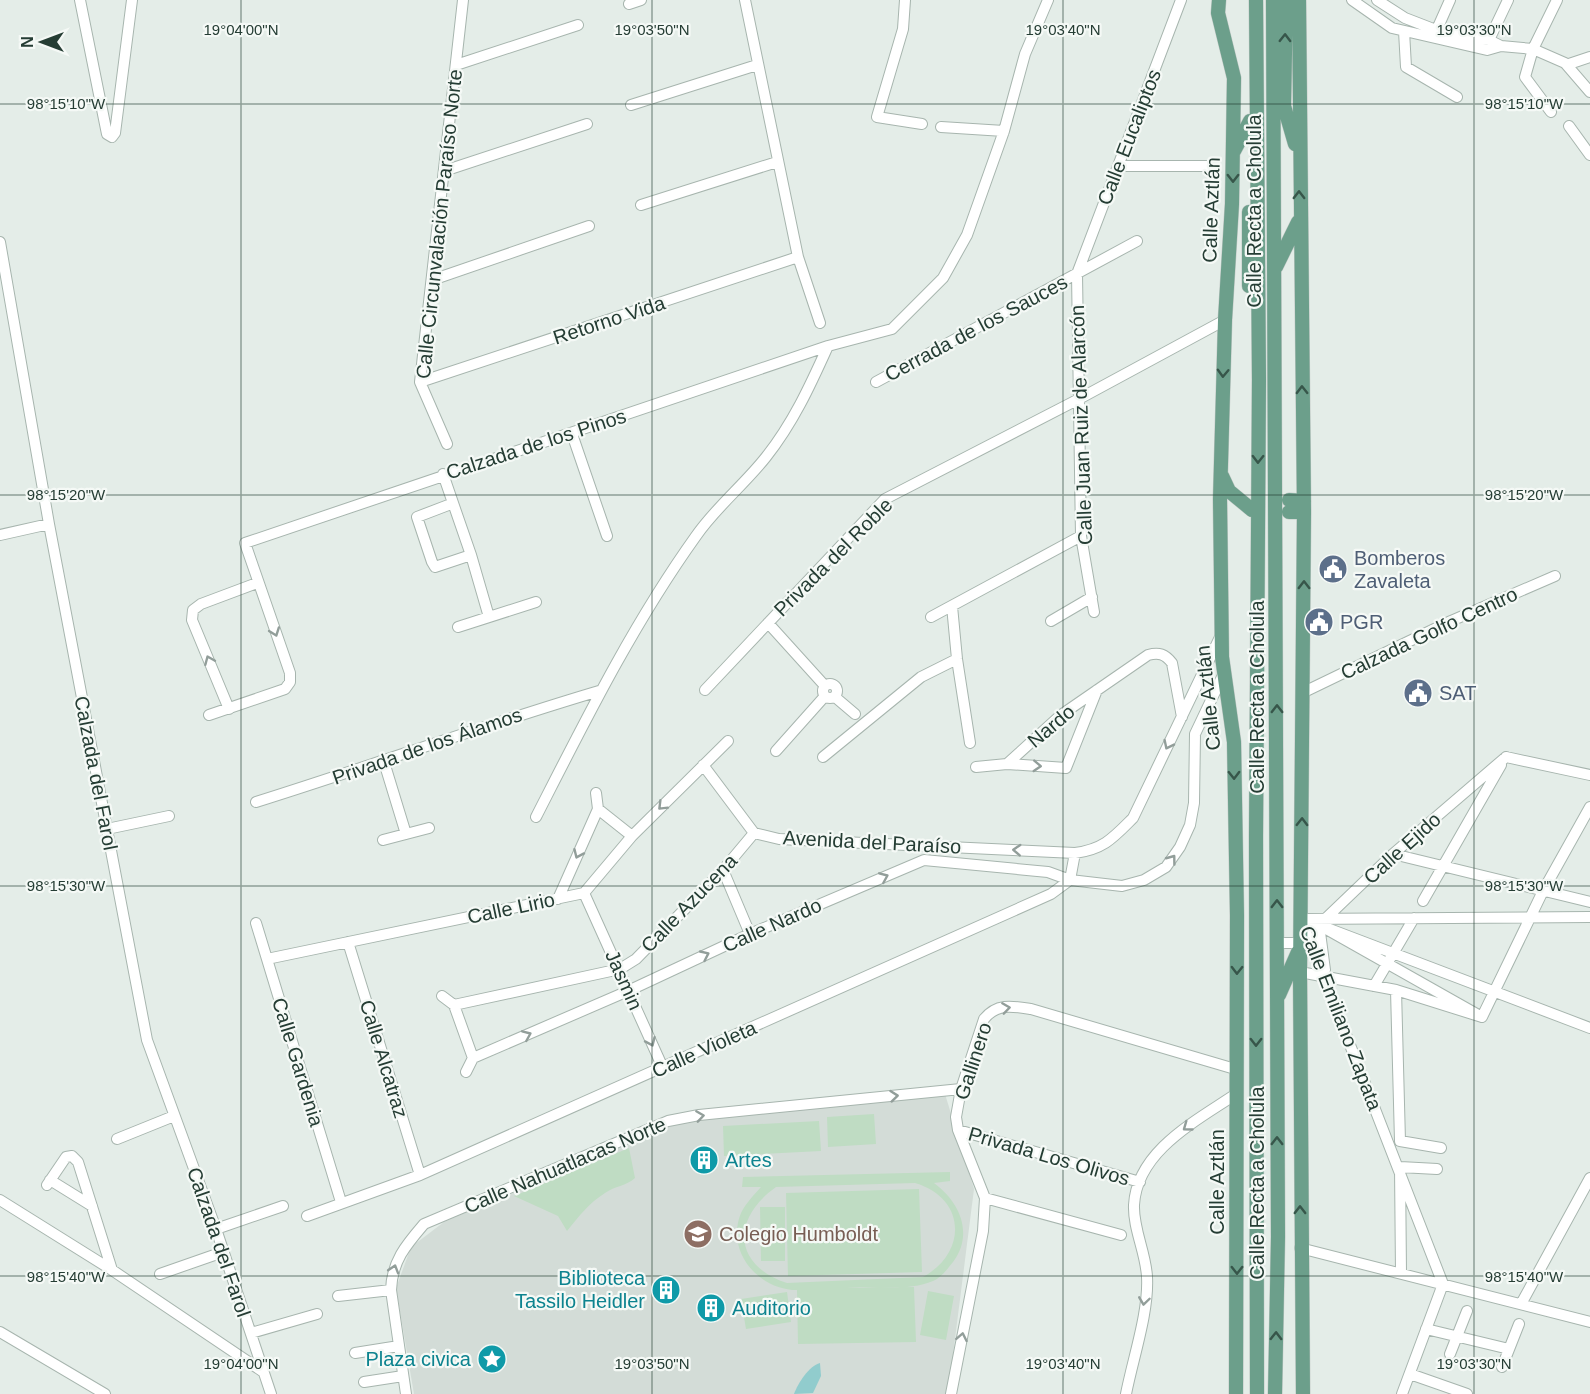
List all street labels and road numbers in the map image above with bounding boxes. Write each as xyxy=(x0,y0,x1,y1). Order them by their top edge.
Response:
street label: Calle Eucaliptos xyxy=(1093,66,1165,208)
street label: Calle Circunvalación Paraíso Norte xyxy=(412,68,466,380)
street label: Calle Recta a Cholula xyxy=(1243,113,1265,308)
street label: Calle Aztlán xyxy=(1198,157,1224,263)
street label: Cerrada de los Sauces xyxy=(881,271,1071,385)
street label: Retorno Vida xyxy=(550,291,669,348)
street label: Calle Juan Ruiz de Alarcón xyxy=(1066,305,1096,545)
street label: Calzada de los Pinos xyxy=(443,405,629,483)
street label: Privada del Roble xyxy=(769,493,897,621)
street label: Calzada Golfo Centro xyxy=(1337,582,1521,684)
street label: Calle Recta a Cholula xyxy=(1246,599,1268,794)
street label: Calle Aztlán xyxy=(1192,644,1224,752)
street label: Calzada del Farol xyxy=(70,694,122,852)
street label: Nardo xyxy=(1023,700,1079,752)
street label: Privada de los Álamos xyxy=(329,703,525,789)
street label: Calle Ejido xyxy=(1359,808,1445,888)
street label: Avenida del Paraíso xyxy=(782,826,962,858)
street label: Calle Azucena xyxy=(637,849,742,957)
street label: Calle Lirio xyxy=(465,888,557,928)
street label: Calle Nardo xyxy=(719,893,825,957)
street label: Calle Emiliano Zapata xyxy=(1296,923,1387,1114)
street label: Jasmin xyxy=(601,947,647,1013)
street label: Calle Gardenia xyxy=(268,995,328,1130)
street label: Calle Alcatraz xyxy=(356,997,412,1121)
street label: Calle Violeta xyxy=(648,1016,760,1082)
street label: Gallinero xyxy=(950,1020,996,1102)
street label: Calle Recta a Cholula xyxy=(1246,1085,1268,1280)
street label: Calle Nahuatlacas Norte xyxy=(461,1113,669,1217)
street label: Privada Los Olivos xyxy=(966,1122,1132,1190)
street label: Calle Aztlán xyxy=(1206,1129,1228,1235)
street label: Calzada del Farol xyxy=(183,1164,255,1320)

